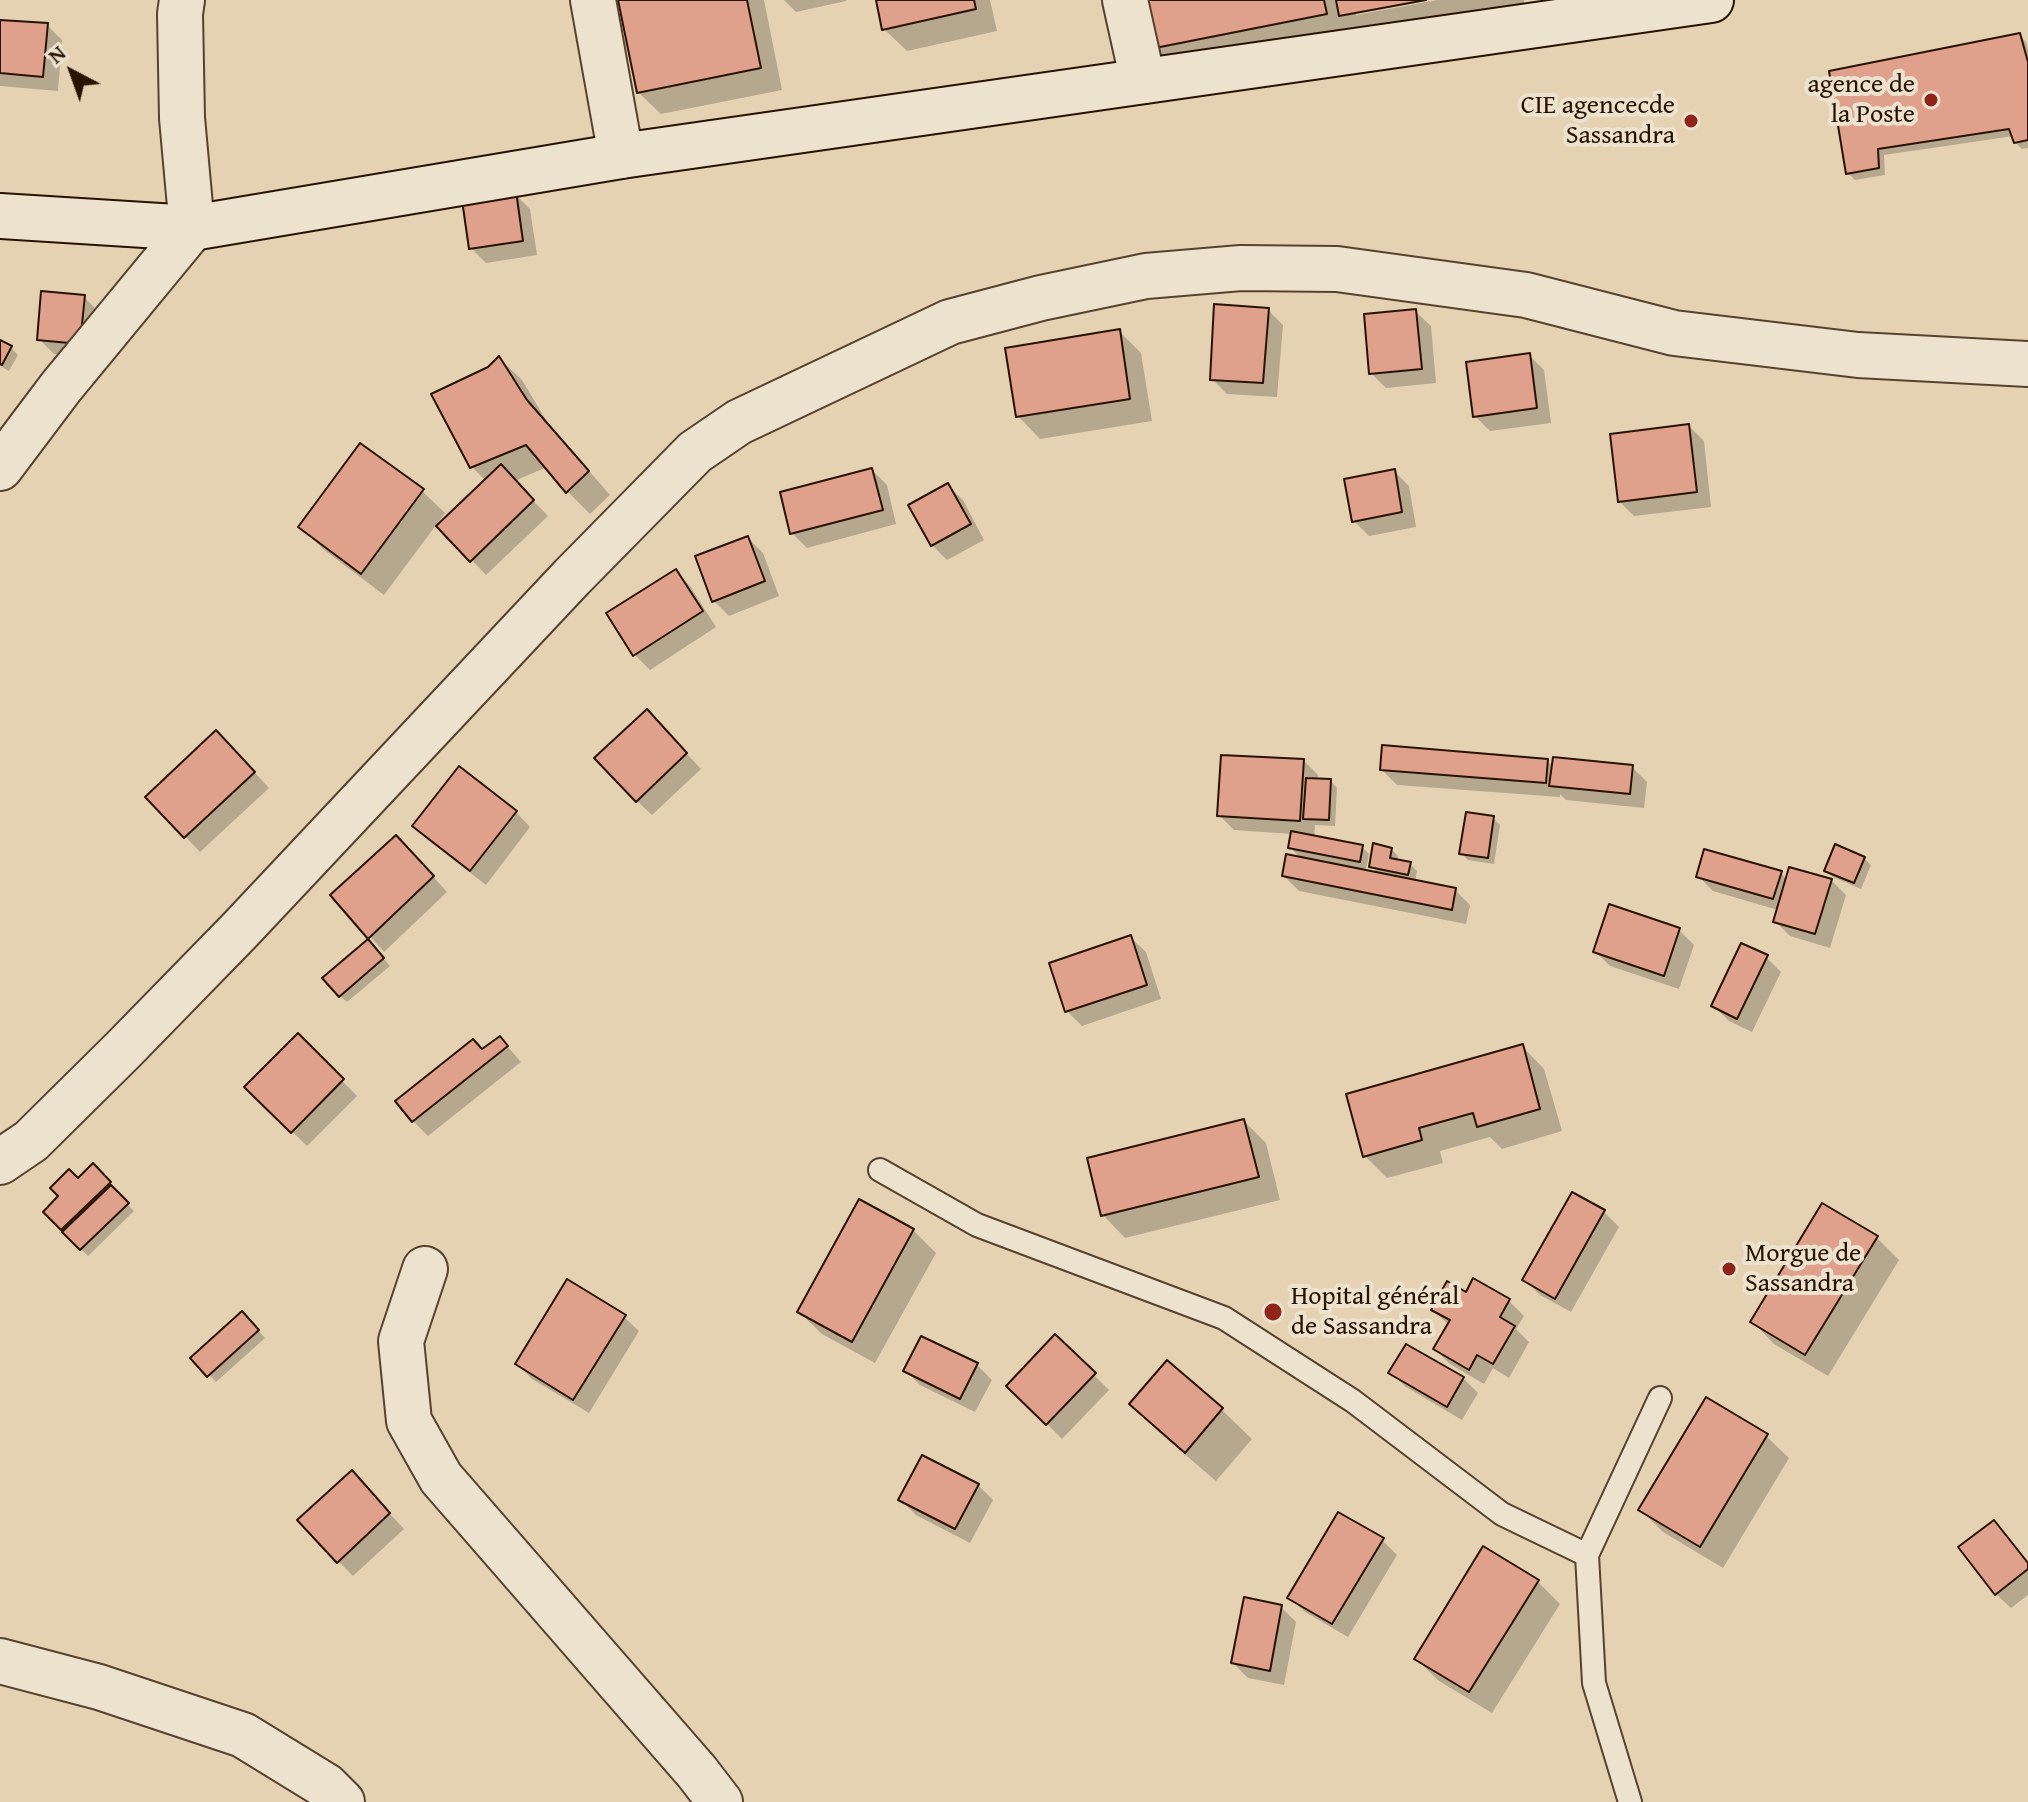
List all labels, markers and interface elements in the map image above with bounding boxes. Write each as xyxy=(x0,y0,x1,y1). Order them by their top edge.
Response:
north arrow xyxy=(32,32,112,112)
text: N xyxy=(40,37,72,71)
place label: agence de la Poste xyxy=(1807,69,1915,130)
place label: CIE agencecde Sassandra xyxy=(1521,90,1675,152)
marker: agence de la Poste xyxy=(1922,91,1940,109)
marker: CIE agencecde Sassandra xyxy=(1682,112,1700,130)
place label: Morgue de Sassandra xyxy=(1745,1238,1861,1300)
marker: Morgue de Sassandra xyxy=(1720,1260,1738,1278)
place label: Hopital général de Sassandra xyxy=(1291,1281,1459,1342)
marker: Hopital général de Sassandra xyxy=(1262,1301,1284,1323)

